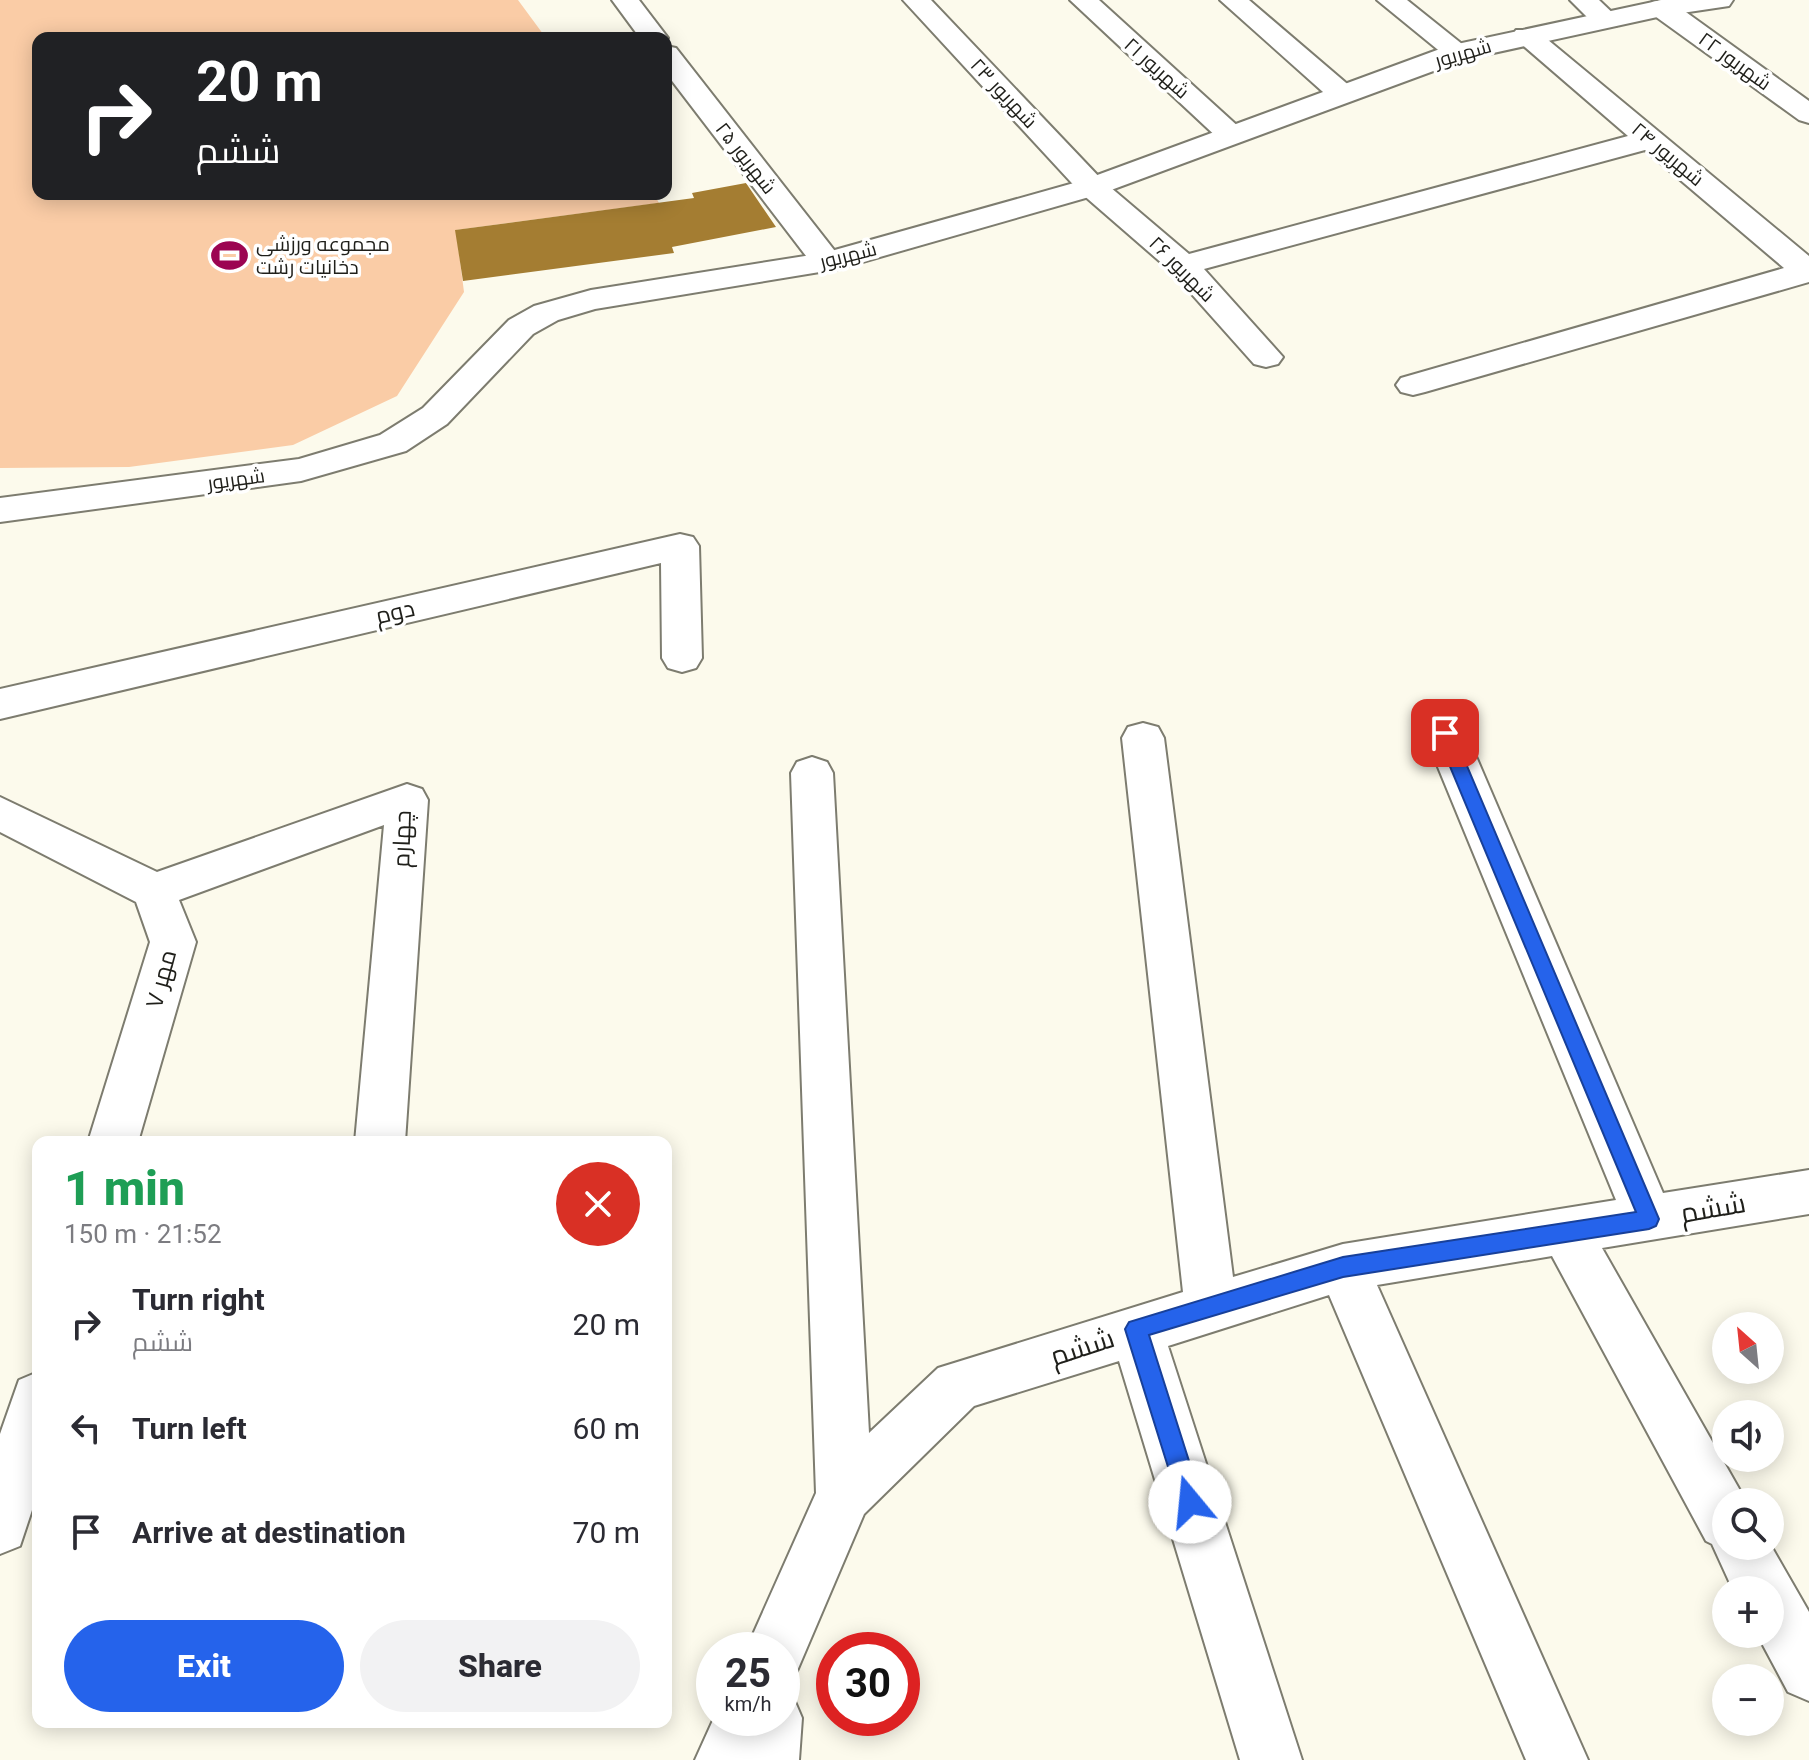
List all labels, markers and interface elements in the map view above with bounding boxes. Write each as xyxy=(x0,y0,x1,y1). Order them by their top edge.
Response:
street label: شهریور ۲۲ xyxy=(1693,27,1776,96)
street label: شهریور ۲۱ xyxy=(1119,32,1195,104)
street label: شهریور xyxy=(1431,33,1494,74)
text: 20 m xyxy=(196,49,323,115)
street label: شهریور ۲۳ xyxy=(965,53,1042,134)
icon: right xyxy=(64,64,168,168)
street label: شهریور ۲۵ xyxy=(710,117,781,199)
street label: شهریور ۲۴ xyxy=(1626,117,1709,192)
text: ششم xyxy=(196,130,280,172)
street label: شهریور ۲۶ xyxy=(1143,231,1220,308)
place label: مجموعه ورزشی دخانیات رشت xyxy=(256,232,390,279)
sports icon: مجموعه ورزشی دخانیات رشت xyxy=(211,236,249,274)
street label: شهریور xyxy=(816,236,879,275)
street label: شهریور xyxy=(205,463,266,496)
street label: دوم xyxy=(373,594,418,632)
pin xyxy=(1411,699,1479,767)
icon: arrive xyxy=(1423,711,1467,755)
street label: چهارم xyxy=(387,810,419,868)
street label: مهر ۷ xyxy=(140,947,182,1011)
text: 1 min xyxy=(64,1160,185,1217)
button: close xyxy=(556,1162,640,1246)
street label: ششم xyxy=(1678,1186,1749,1233)
text: 150 m · 21:52 xyxy=(64,1219,222,1249)
text: Turn right xyxy=(132,1282,265,1317)
icon: right xyxy=(64,1302,108,1346)
text: 20 m xyxy=(573,1307,640,1342)
north arrow xyxy=(1712,1312,1784,1384)
map controls xyxy=(1712,1312,1784,1736)
street label: ششم xyxy=(1046,1321,1119,1376)
text: ششم xyxy=(132,1327,193,1357)
button: sound xyxy=(1712,1400,1784,1472)
icon: left xyxy=(64,1406,108,1450)
text: Turn left xyxy=(132,1411,247,1446)
text: 60 m xyxy=(573,1411,640,1446)
position arrow xyxy=(1148,1460,1232,1544)
button: search xyxy=(1712,1488,1784,1560)
icon: arrive xyxy=(64,1510,108,1554)
text: Arrive at destination xyxy=(132,1515,406,1550)
text: 70 m xyxy=(573,1515,640,1550)
button: + xyxy=(1712,1576,1784,1648)
button: Exit xyxy=(64,1620,344,1712)
button: Share xyxy=(360,1620,640,1712)
speed limit sign: 30 xyxy=(816,1632,920,1736)
text: 25 xyxy=(725,1650,771,1697)
button: − xyxy=(1712,1664,1784,1736)
text: km/h xyxy=(725,1692,771,1716)

